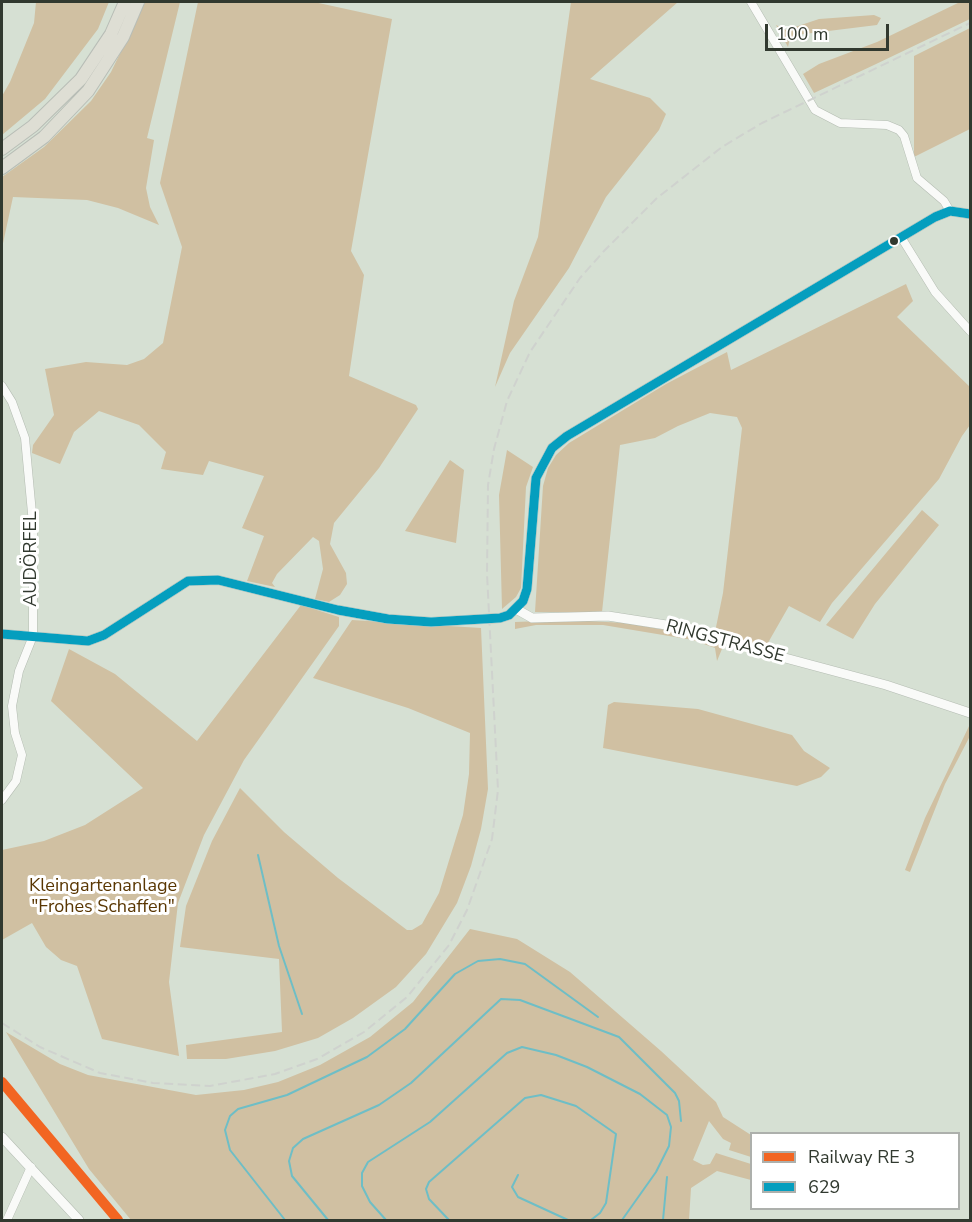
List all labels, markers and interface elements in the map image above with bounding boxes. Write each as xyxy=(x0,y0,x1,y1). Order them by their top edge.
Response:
scale bar xyxy=(768,12,892,50)
text: 100 m xyxy=(776,22,828,46)
unlabelled marker xyxy=(888,235,900,247)
street label: AUDÖRFEL xyxy=(21,511,43,607)
street label: RINGSTRASSE xyxy=(663,616,787,668)
park label: Kleingartenanlage "Frohes Schaffen" xyxy=(29,876,177,918)
legend xyxy=(750,1132,960,1210)
text: Railway RE 3 xyxy=(808,1145,915,1169)
text: 629 xyxy=(808,1175,840,1199)

